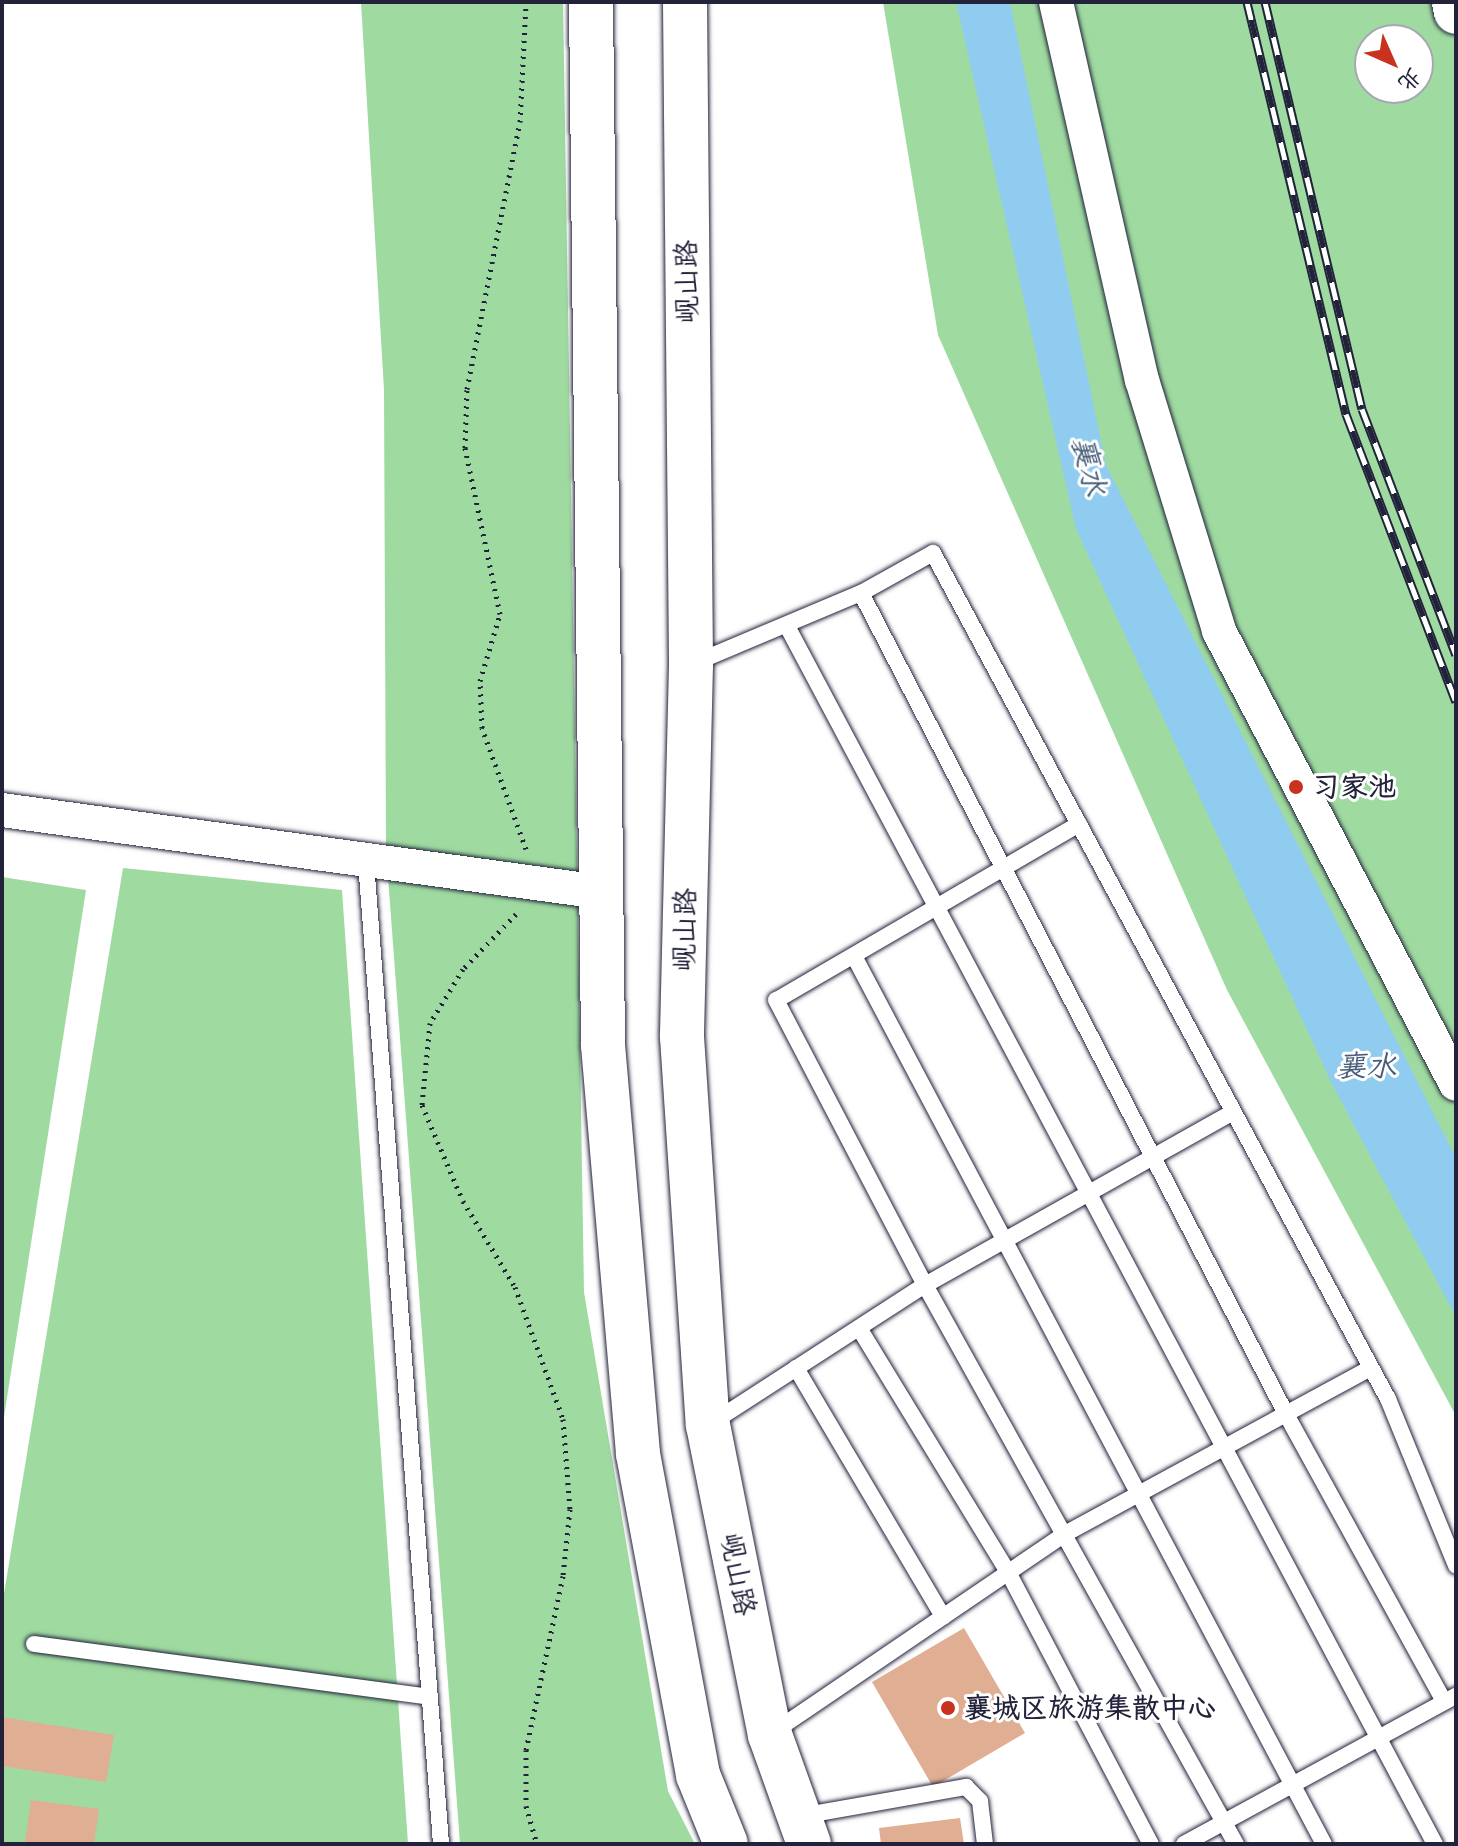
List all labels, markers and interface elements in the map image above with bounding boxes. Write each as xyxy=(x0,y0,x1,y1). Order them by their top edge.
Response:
north arrow xyxy=(1354,24,1434,104)
text: 北 xyxy=(1388,58,1431,101)
street label: 岘山路 xyxy=(669,240,705,324)
water label: 襄水 xyxy=(1064,433,1114,499)
place label: 习家池 xyxy=(1312,770,1396,804)
marker: 习家池 xyxy=(1287,778,1305,796)
street label: 岘山路 xyxy=(667,888,703,972)
water label: 襄水 xyxy=(1336,1048,1396,1084)
street label: 岘山路 xyxy=(713,1530,763,1618)
place label: 襄城区旅游集散中心 xyxy=(964,1691,1216,1725)
marker: 襄城区旅游集散中心 xyxy=(939,1699,957,1717)

